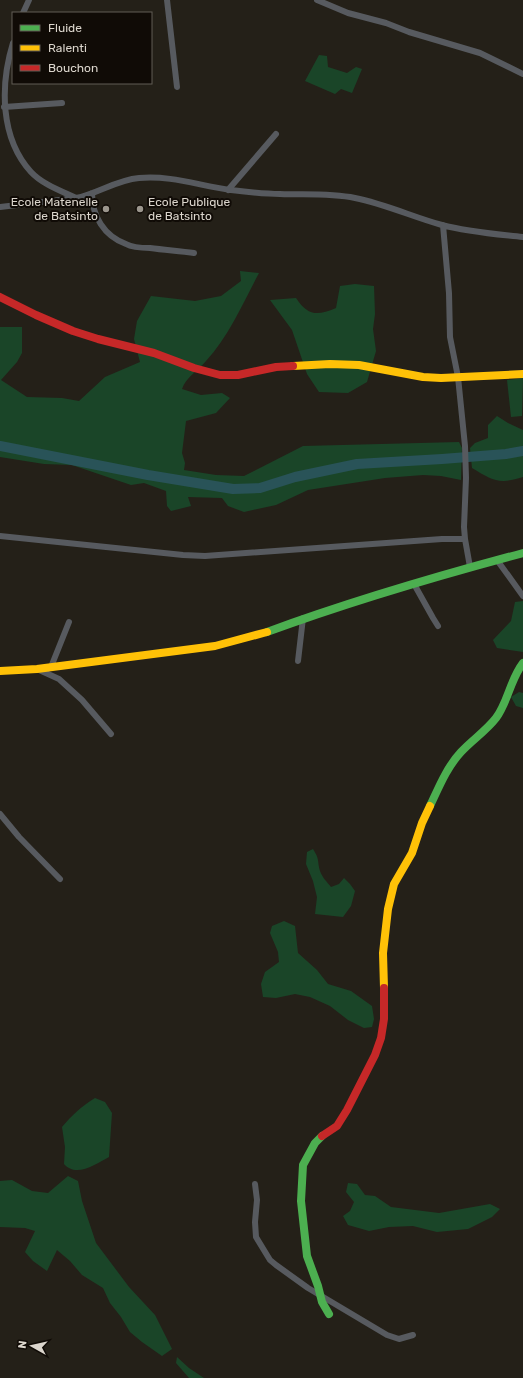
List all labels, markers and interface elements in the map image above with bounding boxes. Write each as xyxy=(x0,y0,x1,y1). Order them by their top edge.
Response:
legend xyxy=(12,12,152,84)
text: Fluide xyxy=(48,21,82,35)
text: Ralenti xyxy=(48,41,87,55)
text: Bouchon xyxy=(48,61,98,75)
place label: Ecole Matenelle de Batsinto xyxy=(11,195,98,223)
place label: Ecole Publique de Batsinto xyxy=(148,195,231,223)
marker: Ecole Matenelle de Batsinto xyxy=(101,204,111,214)
marker: Ecole Publique de Batsinto xyxy=(135,204,145,214)
north arrow xyxy=(12,1326,52,1366)
text: N xyxy=(16,1340,30,1350)

